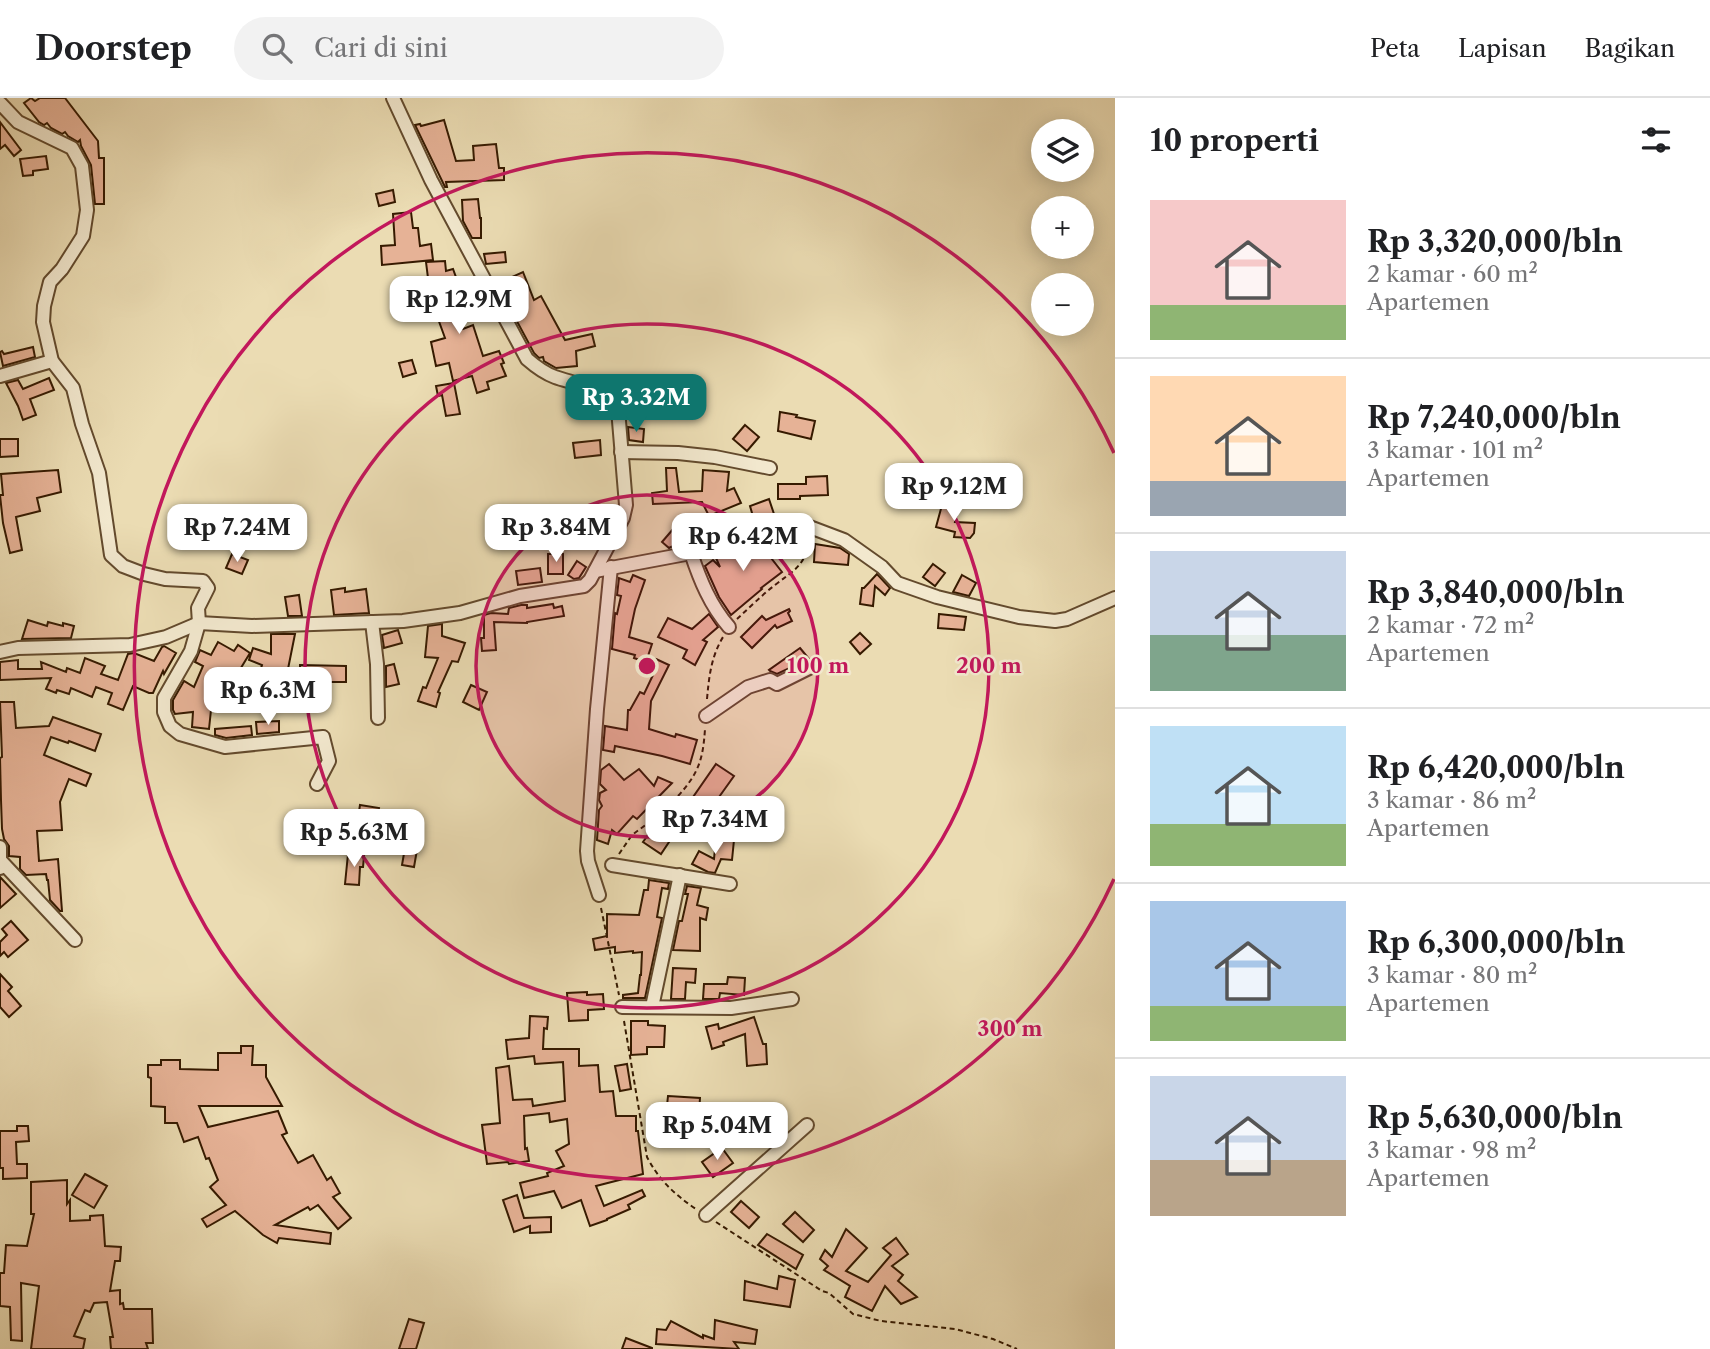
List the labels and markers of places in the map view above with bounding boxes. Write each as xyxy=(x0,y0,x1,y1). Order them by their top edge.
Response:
pin: Rp 12.9M xyxy=(387,276,531,336)
pin: Rp 3.32M xyxy=(564,374,708,434)
pin: Rp 9.12M xyxy=(882,464,1026,523)
pin: Rp 7.24M xyxy=(165,504,309,564)
pin: Rp 3.84M xyxy=(484,504,628,564)
pin: Rp 6.42M xyxy=(671,514,815,573)
centre of rings xyxy=(635,654,659,678)
pin: Rp 6.3M xyxy=(203,668,333,727)
pin: Rp 7.34M xyxy=(643,796,787,856)
pin: Rp 5.63M xyxy=(282,810,426,869)
pin: Rp 5.04M xyxy=(645,1102,789,1162)

